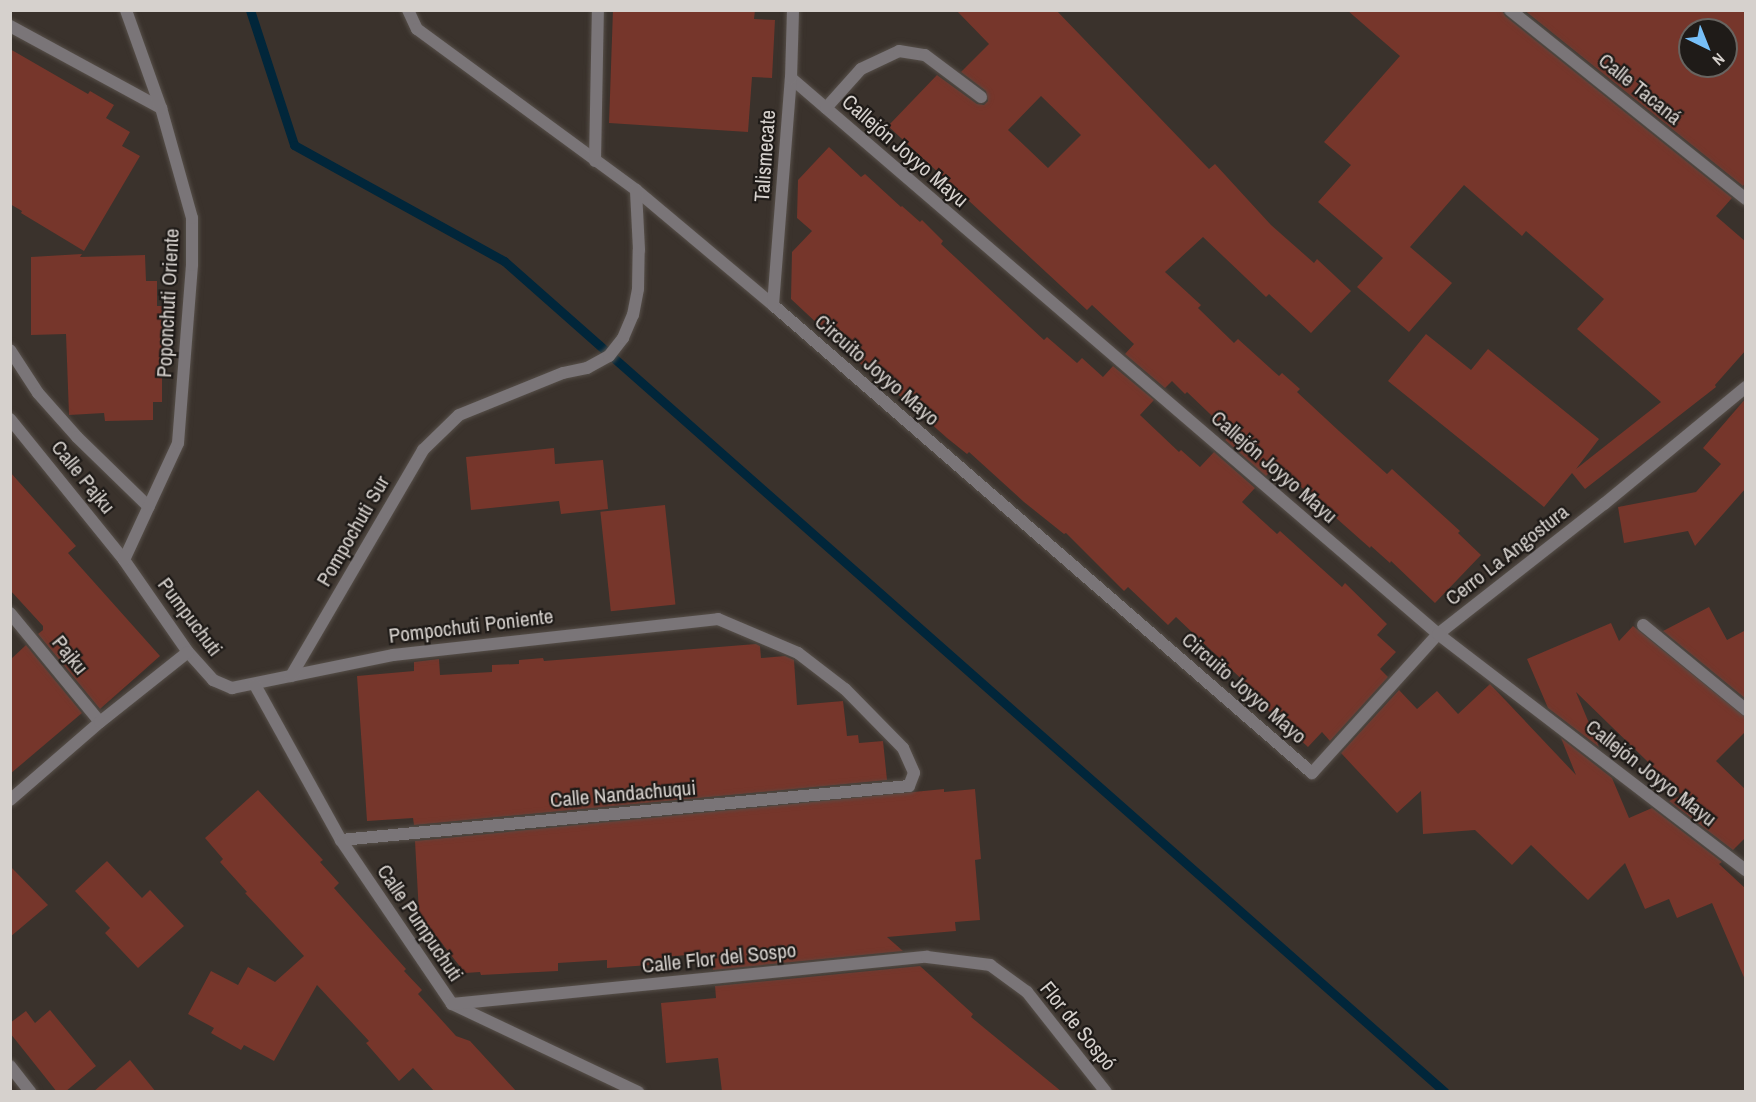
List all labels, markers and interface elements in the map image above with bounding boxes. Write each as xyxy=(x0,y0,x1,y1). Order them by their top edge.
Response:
north arrow xyxy=(1678,18,1738,78)
street label: Calle Tacaná xyxy=(1593,48,1687,130)
text: N xyxy=(1708,48,1730,71)
street label: Callejón Joyyo Mayu xyxy=(837,89,973,213)
street label: Talismecate xyxy=(749,109,781,203)
street label: Poponchuti Oriente xyxy=(152,228,184,378)
street label: Circuito Joyyo Mayo xyxy=(810,309,944,431)
street label: Callejón Joyyo Mayu xyxy=(1206,405,1342,529)
street label: Calle Pajku xyxy=(46,435,120,519)
street label: Pompochuti Sur xyxy=(311,471,395,591)
street label: Cerro La Angostura xyxy=(1440,499,1574,611)
street label: Pumpuchuti xyxy=(152,573,228,661)
street label: Pompochuti Poniente xyxy=(387,603,555,649)
street label: Circuito Joyyo Mayo xyxy=(1177,627,1311,749)
street label: Pajku xyxy=(47,630,93,680)
street label: Callejón Joyyo Mayu xyxy=(1581,714,1721,832)
street label: Calle Nandachuqui xyxy=(549,775,697,813)
street label: Calle Pumpuchuti xyxy=(372,860,468,986)
street label: Calle Flor del Sospo xyxy=(641,937,797,979)
street label: Flor de Sospó xyxy=(1034,976,1122,1076)

